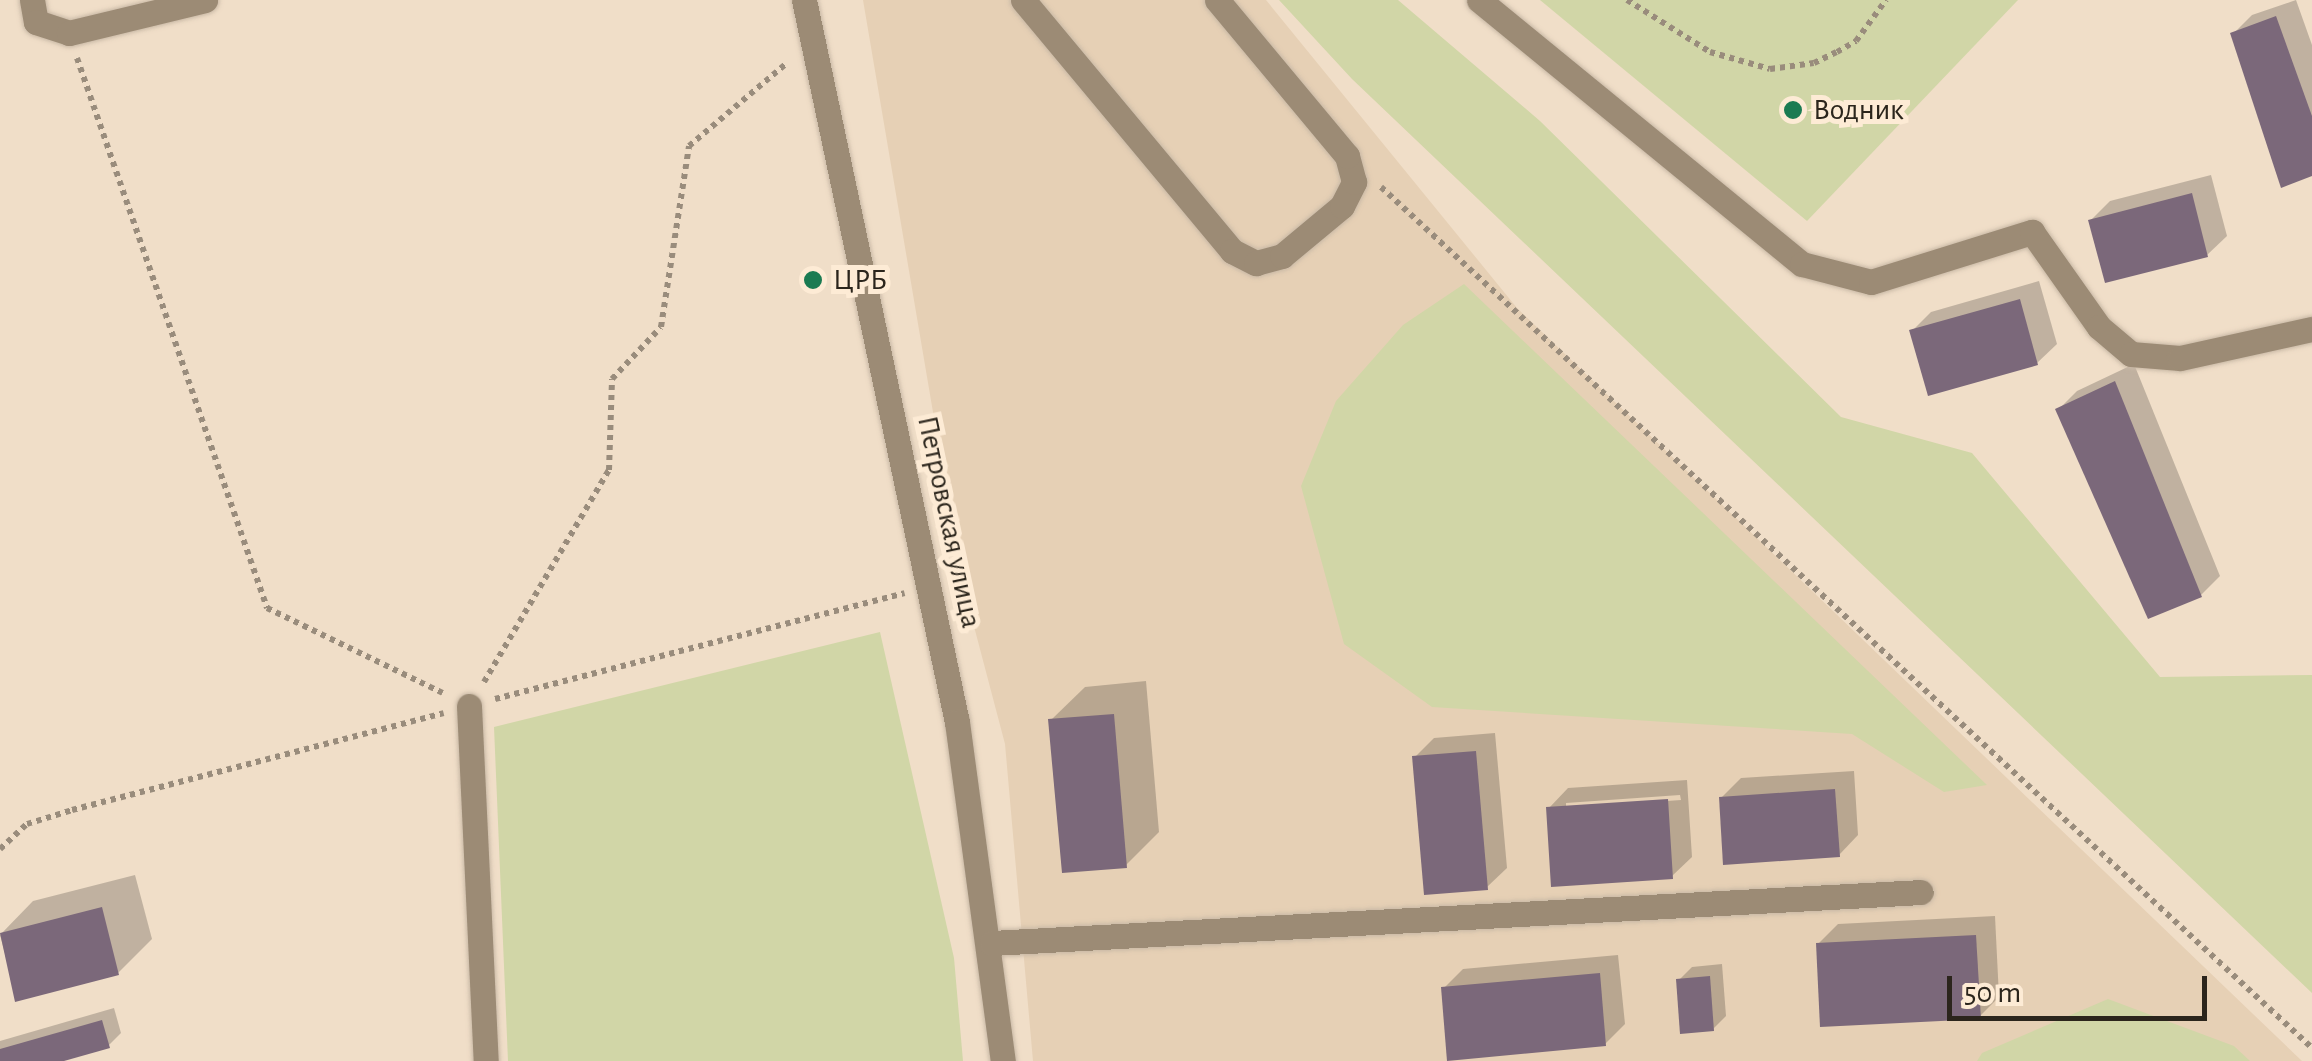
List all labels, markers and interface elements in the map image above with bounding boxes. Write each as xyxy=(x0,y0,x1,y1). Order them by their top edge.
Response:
place label: Водник xyxy=(1813,92,1904,128)
marker: Водник xyxy=(1782,99,1804,121)
place label: ЦРБ xyxy=(833,262,887,298)
marker: ЦРБ xyxy=(802,269,824,291)
street label: Петровская улица xyxy=(909,413,989,631)
scale bar xyxy=(1952,956,2212,1018)
text: 50 m xyxy=(1964,978,2021,1008)

